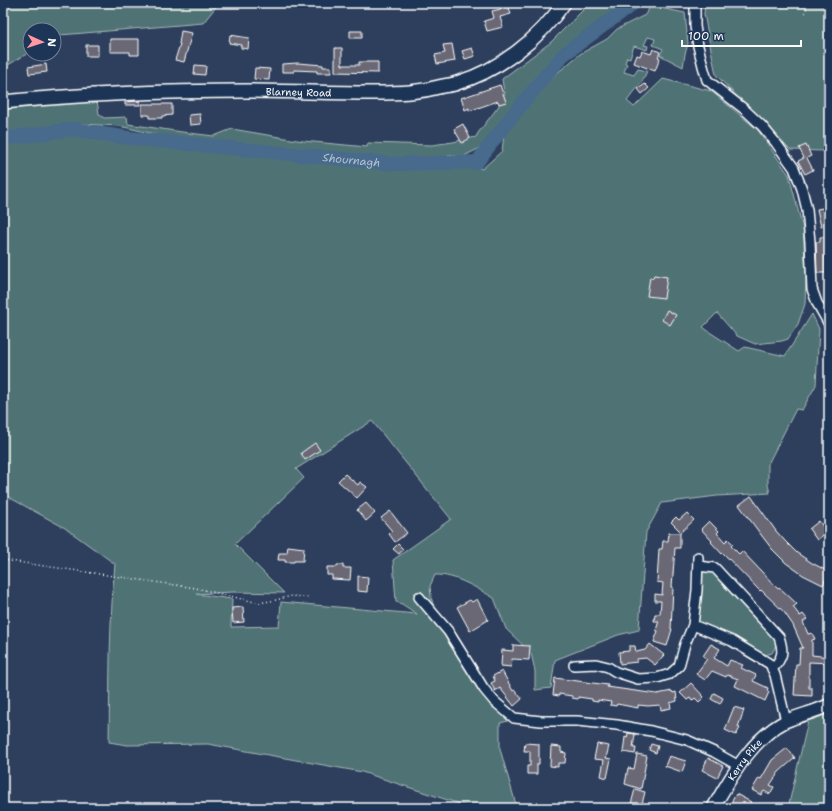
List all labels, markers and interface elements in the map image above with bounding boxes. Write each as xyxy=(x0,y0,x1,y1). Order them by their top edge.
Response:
north arrow xyxy=(22,22,62,62)
scale bar xyxy=(682,22,801,48)
text: 100 m xyxy=(688,28,724,44)
text: N xyxy=(44,38,59,48)
street label: Blarney Road xyxy=(266,85,332,99)
water label: Shournagh xyxy=(322,150,381,170)
street label: Kerry Pike xyxy=(724,735,765,783)

